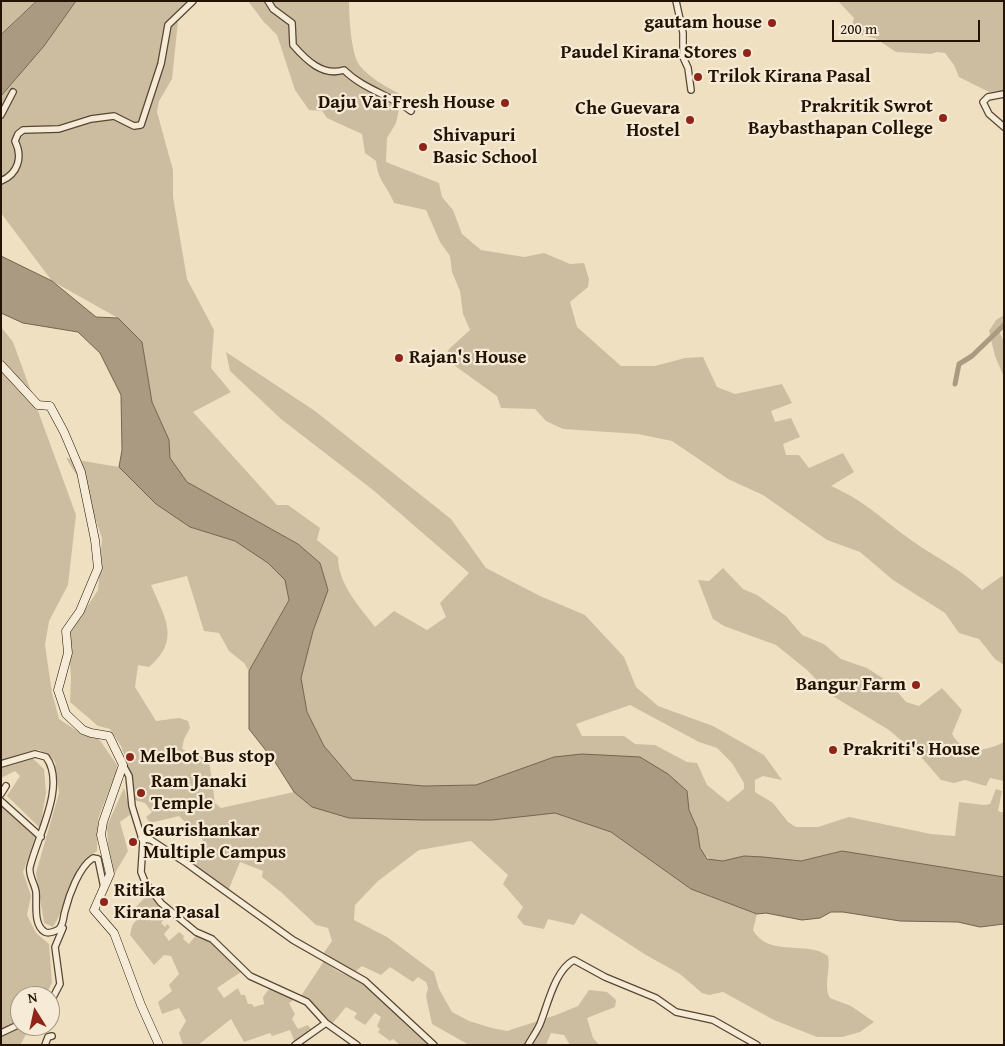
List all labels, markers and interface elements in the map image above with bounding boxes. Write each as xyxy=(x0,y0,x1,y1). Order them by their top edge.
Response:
scale bar xyxy=(835,10,982,42)
place label: gautam house xyxy=(644,12,762,34)
marker: gautam house xyxy=(766,17,778,29)
text: 200 m xyxy=(840,18,877,39)
place label: Paudel Kirana Stores xyxy=(560,42,737,64)
marker: Paudel Kirana Stores xyxy=(741,47,753,59)
place label: Trilok Kirana Pasal xyxy=(708,66,871,88)
marker: Trilok Kirana Pasal xyxy=(692,71,704,83)
place label: Daju Vai Fresh House xyxy=(318,92,495,114)
place label: Prakritik Swrot Baybasthapan College xyxy=(748,96,933,140)
marker: Daju Vai Fresh House xyxy=(499,97,511,109)
place label: Che Guevara Hostel xyxy=(575,98,680,142)
marker: Prakritik Swrot Baybasthapan College xyxy=(937,112,949,124)
marker: Che Guevara Hostel xyxy=(684,114,696,126)
place label: Shivapuri Basic School xyxy=(433,125,537,169)
marker: Shivapuri Basic School xyxy=(417,141,429,153)
place label: Rajan's House xyxy=(409,347,526,369)
marker: Rajan's House xyxy=(393,352,405,364)
place label: Bangur Farm xyxy=(796,674,906,696)
marker: Bangur Farm xyxy=(910,679,922,691)
place label: Prakriti's House xyxy=(843,739,980,761)
marker: Prakriti's House xyxy=(827,744,839,756)
place label: Melbot Bus stop xyxy=(140,746,275,768)
marker: Melbot Bus stop xyxy=(124,751,136,763)
place label: Ram Janaki Temple xyxy=(151,771,247,815)
marker: Ram Janaki Temple xyxy=(135,787,147,799)
place label: Gaurishankar Multiple Campus xyxy=(143,820,286,864)
marker: Gaurishankar Multiple Campus xyxy=(127,836,139,848)
place label: Ritika Kirana Pasal xyxy=(114,880,220,924)
marker: Ritika Kirana Pasal xyxy=(98,896,110,908)
north arrow xyxy=(10,986,60,1036)
text: N xyxy=(26,987,39,1008)

